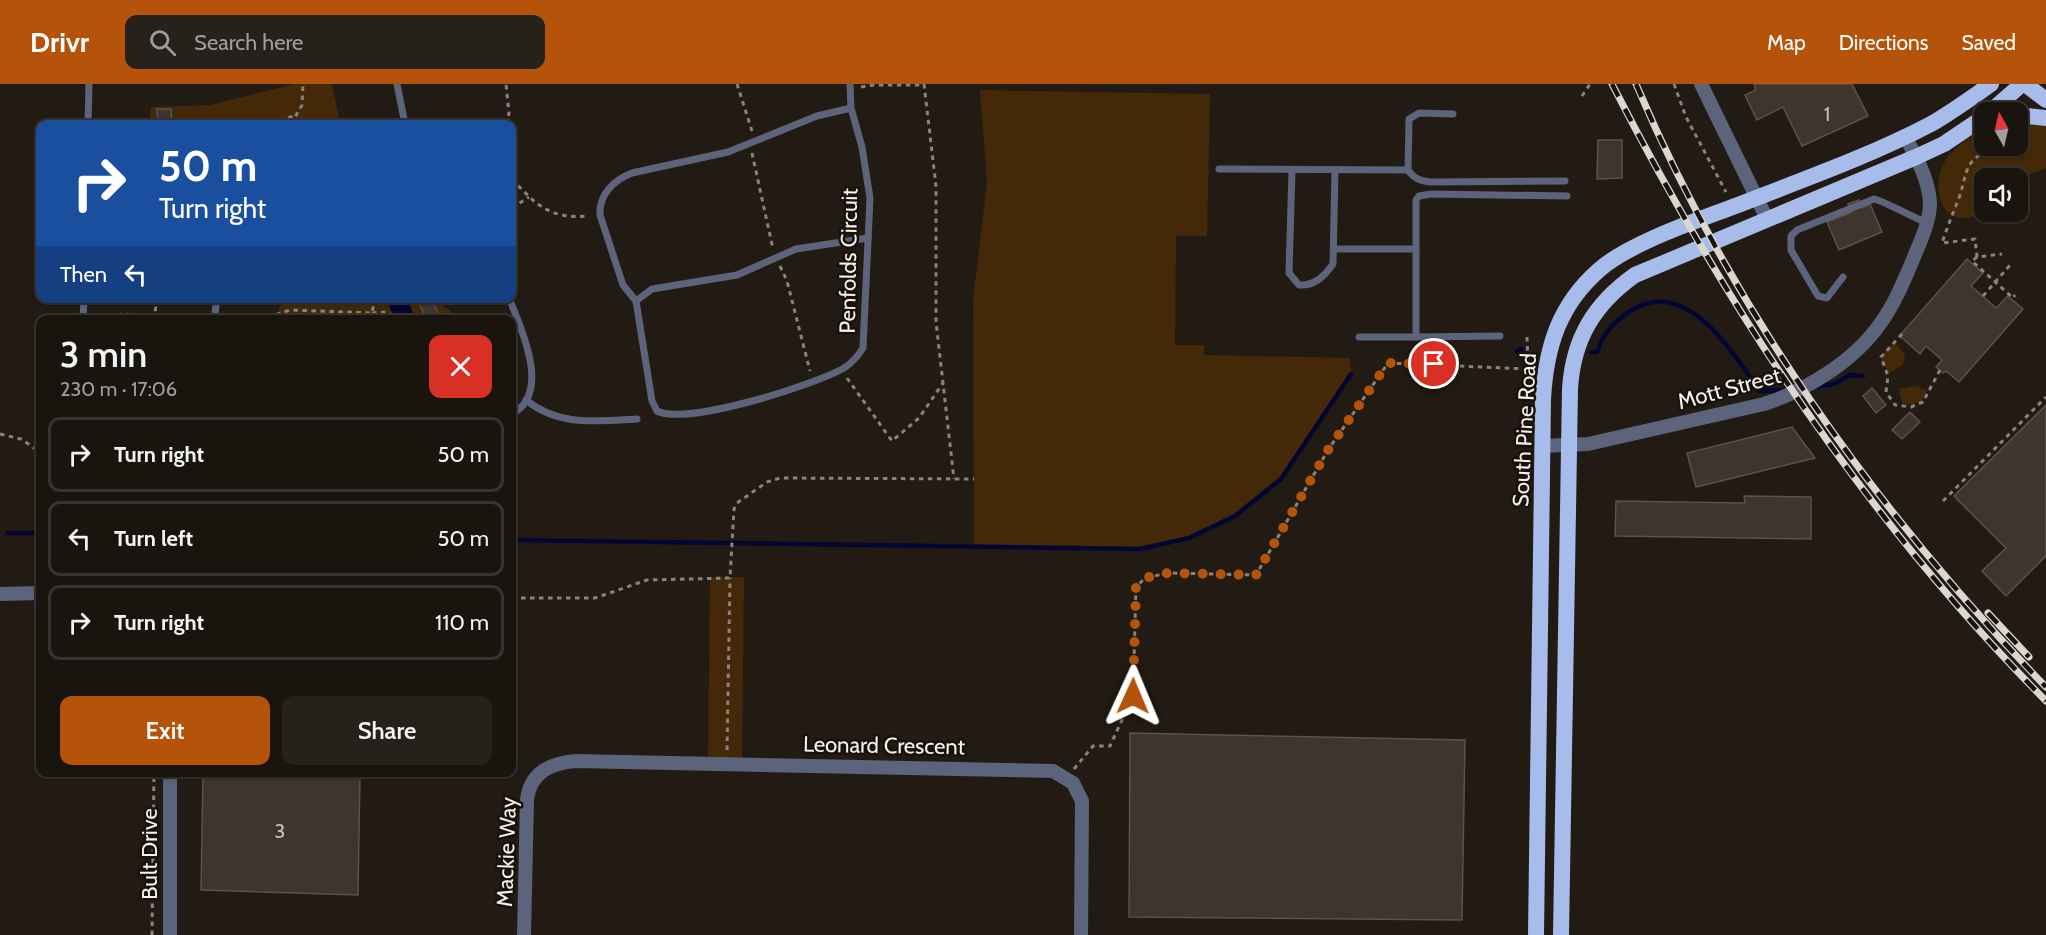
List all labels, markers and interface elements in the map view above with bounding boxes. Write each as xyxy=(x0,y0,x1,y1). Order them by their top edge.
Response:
search box xyxy=(125,15,545,69)
text: Drivr xyxy=(30,25,89,59)
icon: search xyxy=(146,26,179,59)
text: Search here xyxy=(194,29,303,56)
text: Map xyxy=(1767,30,1806,55)
text: Directions xyxy=(1839,30,1928,55)
text: Saved xyxy=(1961,30,2016,55)
house number: 1 xyxy=(1824,102,1830,126)
north arrow xyxy=(1974,102,2028,156)
map controls xyxy=(1974,102,2028,222)
text: 50 m xyxy=(159,140,257,192)
icon: right xyxy=(60,144,138,222)
button: sound xyxy=(1974,168,2028,222)
street label: Penfolds Circuit xyxy=(834,187,863,334)
text: Turn right xyxy=(159,192,266,225)
icon: left xyxy=(119,258,152,291)
text: Then xyxy=(60,261,107,288)
text: 3 min xyxy=(60,332,147,376)
button: close xyxy=(429,335,492,398)
pin xyxy=(1408,338,1459,389)
icon: arrive xyxy=(1417,347,1450,380)
street label: South Pine Road xyxy=(1507,352,1542,508)
street label: Mott Street xyxy=(1675,362,1784,415)
text: 230 m · 17:06 xyxy=(60,377,177,401)
icon: right xyxy=(63,438,96,471)
text: Turn right xyxy=(114,441,204,468)
text: 50 m xyxy=(437,441,489,468)
icon: left xyxy=(63,522,96,555)
text: Turn left xyxy=(114,525,193,552)
text: 50 m xyxy=(437,525,489,552)
icon: right xyxy=(63,606,96,639)
text: Turn right xyxy=(114,609,204,636)
text: 110 m xyxy=(435,609,489,636)
position arrow xyxy=(1101,664,1165,728)
button: Exit xyxy=(60,696,270,765)
button: Share xyxy=(282,696,492,765)
street label: Leonard Crescent xyxy=(803,731,966,760)
street label: Mackie Way xyxy=(491,796,522,908)
street label: Bult Drive xyxy=(136,808,163,900)
house number: 3 xyxy=(275,819,285,843)

